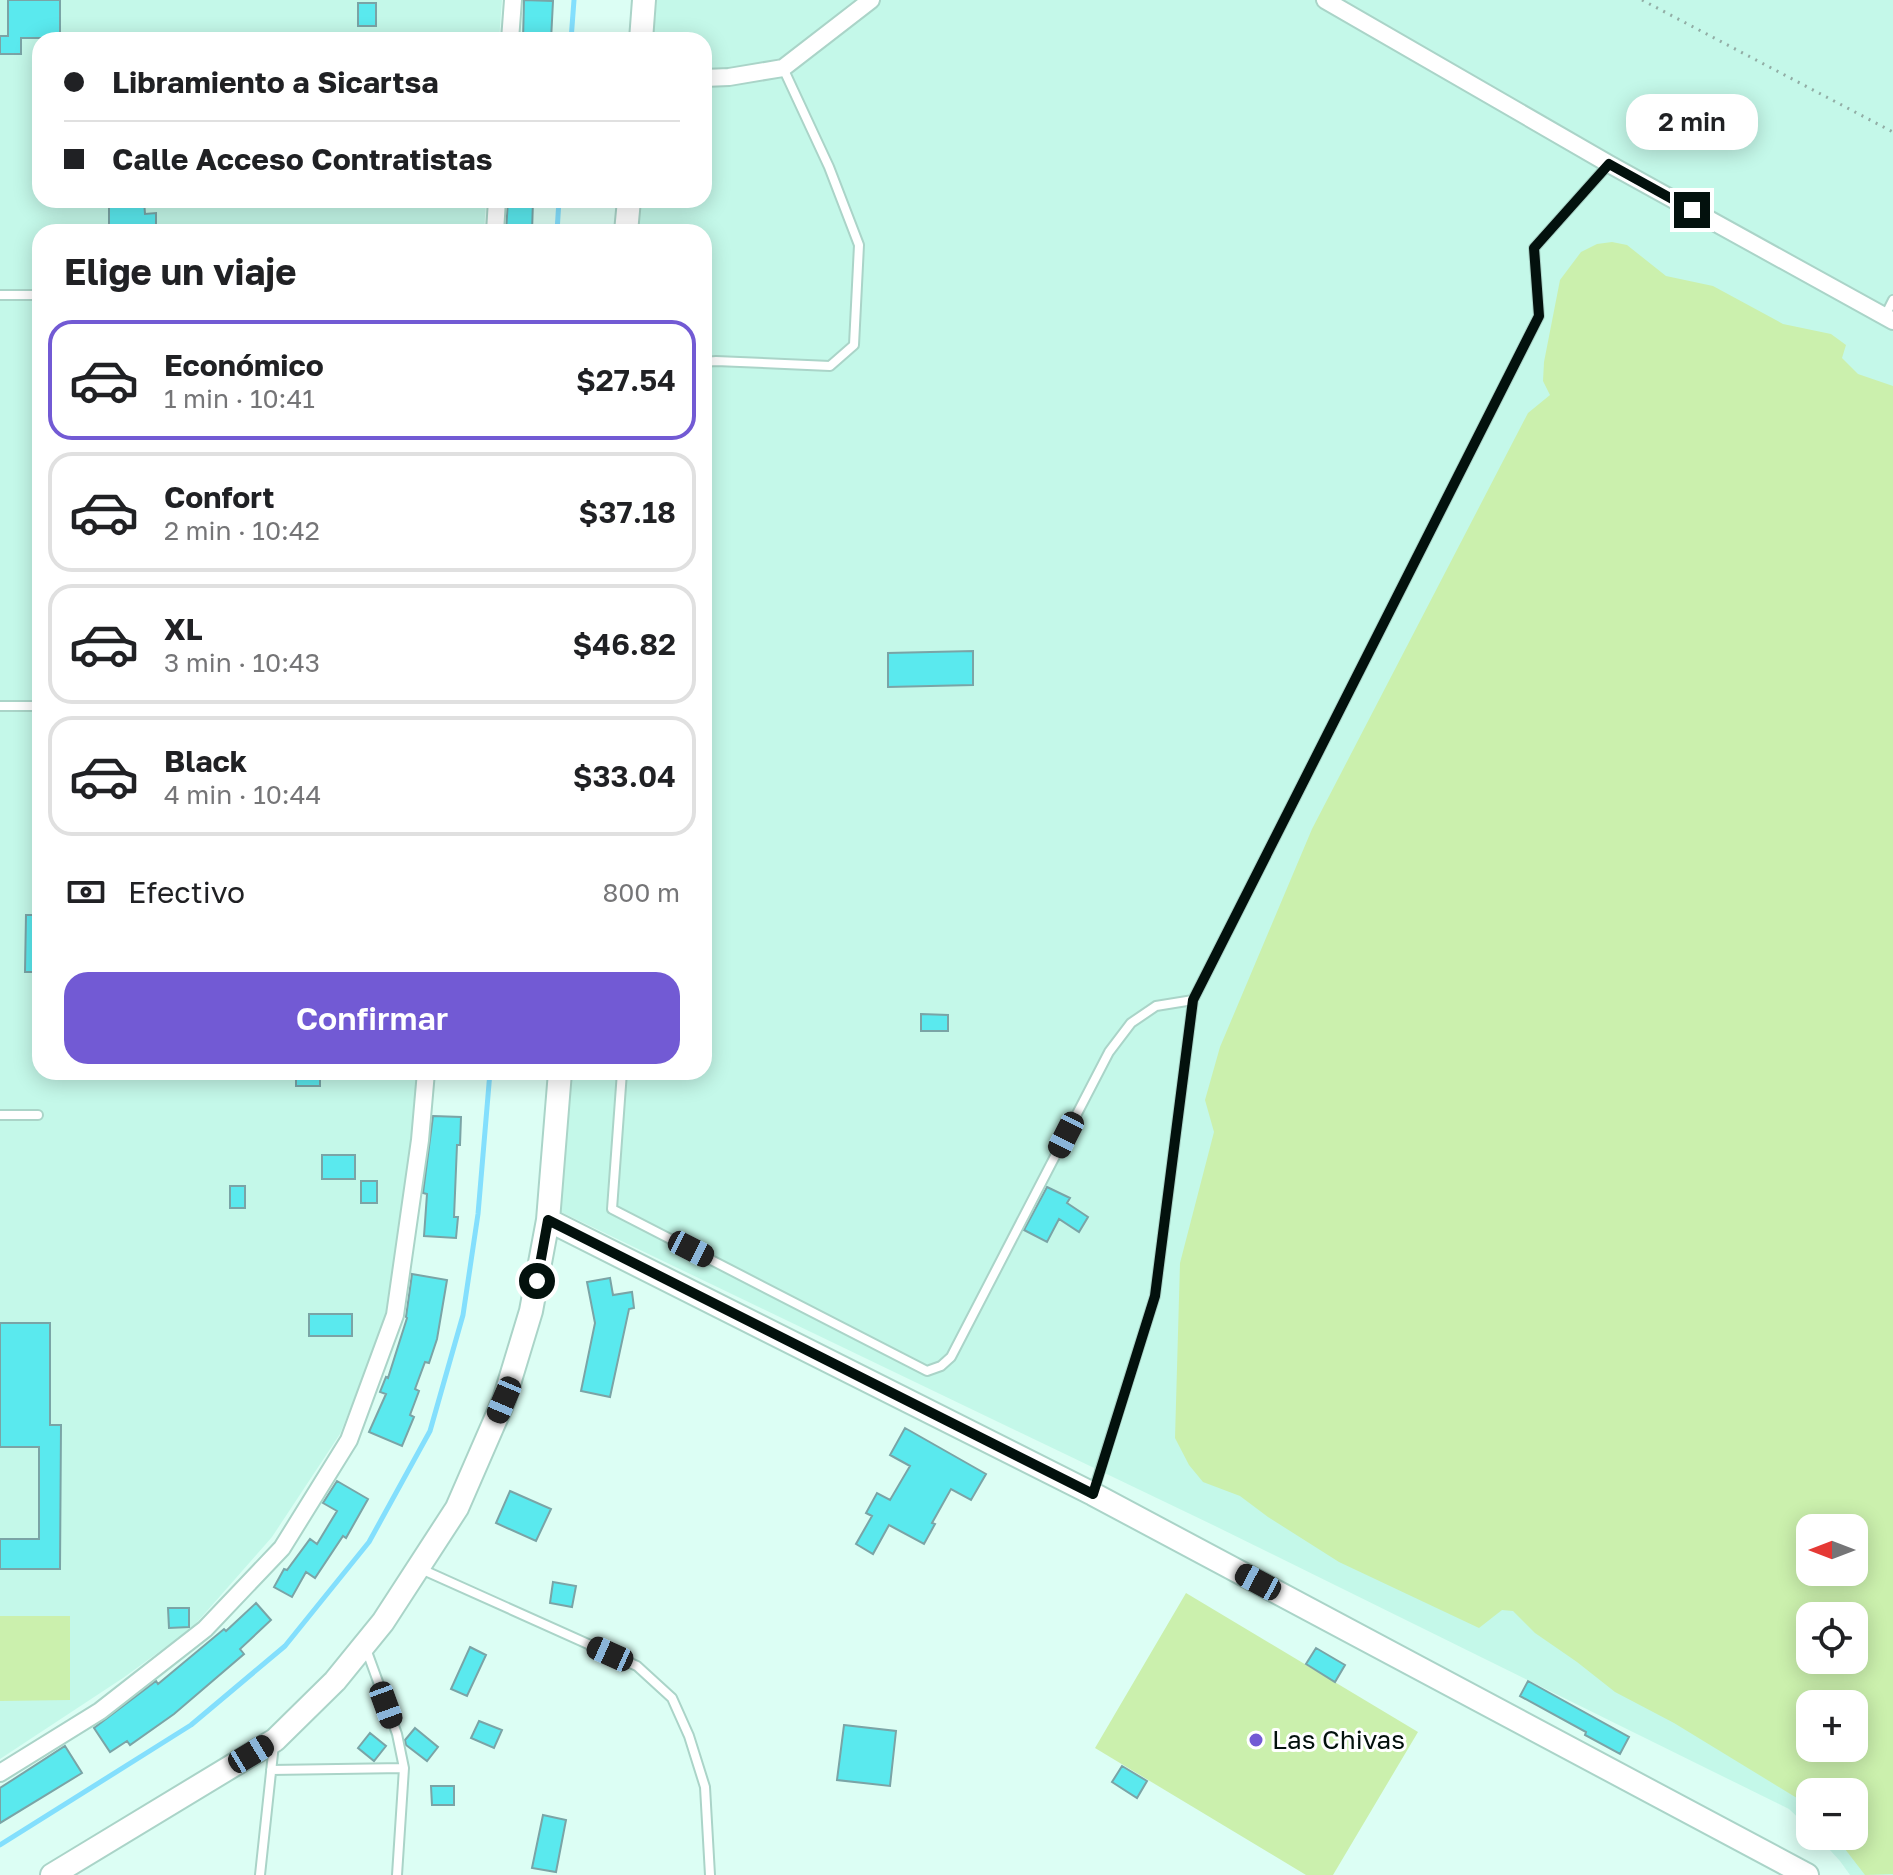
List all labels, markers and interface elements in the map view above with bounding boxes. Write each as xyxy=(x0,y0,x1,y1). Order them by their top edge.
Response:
text: Libramiento a Sicartsa xyxy=(112,64,439,100)
callout: 2 min xyxy=(1626,94,1758,150)
text: 2 min xyxy=(1658,106,1726,137)
text: Calle Acceso Contratistas xyxy=(112,141,493,177)
route end xyxy=(1674,192,1710,228)
text: Elige un viaje xyxy=(64,250,296,293)
icon: car xyxy=(68,344,140,416)
text: Económico xyxy=(164,347,324,383)
text: $27.54 xyxy=(576,362,676,398)
text: 1 min · 10:41 xyxy=(164,383,315,414)
icon: car xyxy=(68,476,140,548)
text: Confort xyxy=(164,479,275,515)
text: $37.18 xyxy=(579,494,676,530)
text: 2 min · 10:42 xyxy=(164,515,320,546)
icon: car xyxy=(68,608,140,680)
text: XL xyxy=(164,611,203,647)
text: $46.82 xyxy=(573,626,676,662)
text: 3 min · 10:43 xyxy=(164,647,320,678)
icon: car xyxy=(68,740,140,812)
text: Black xyxy=(164,743,247,779)
text: $33.04 xyxy=(573,758,676,794)
text: 4 min · 10:44 xyxy=(164,779,321,810)
icon: cash xyxy=(64,870,108,914)
text: Efectivo xyxy=(128,874,245,910)
text: 800 m xyxy=(602,877,680,908)
button: Confirmar xyxy=(64,972,680,1064)
car xyxy=(1044,1108,1088,1162)
car xyxy=(664,1227,718,1271)
route start xyxy=(519,1263,555,1299)
car xyxy=(484,1373,524,1427)
north arrow xyxy=(1796,1514,1868,1586)
map controls xyxy=(1796,1514,1868,1850)
car xyxy=(1231,1560,1285,1604)
button: locate xyxy=(1796,1602,1868,1674)
car xyxy=(583,1633,637,1675)
car xyxy=(367,1678,405,1732)
button: + xyxy=(1796,1690,1868,1762)
place label: Las Chivas xyxy=(1272,1724,1405,1755)
car xyxy=(224,1731,278,1777)
marker: Las Chivas xyxy=(1247,1731,1265,1749)
button: − xyxy=(1796,1778,1868,1850)

